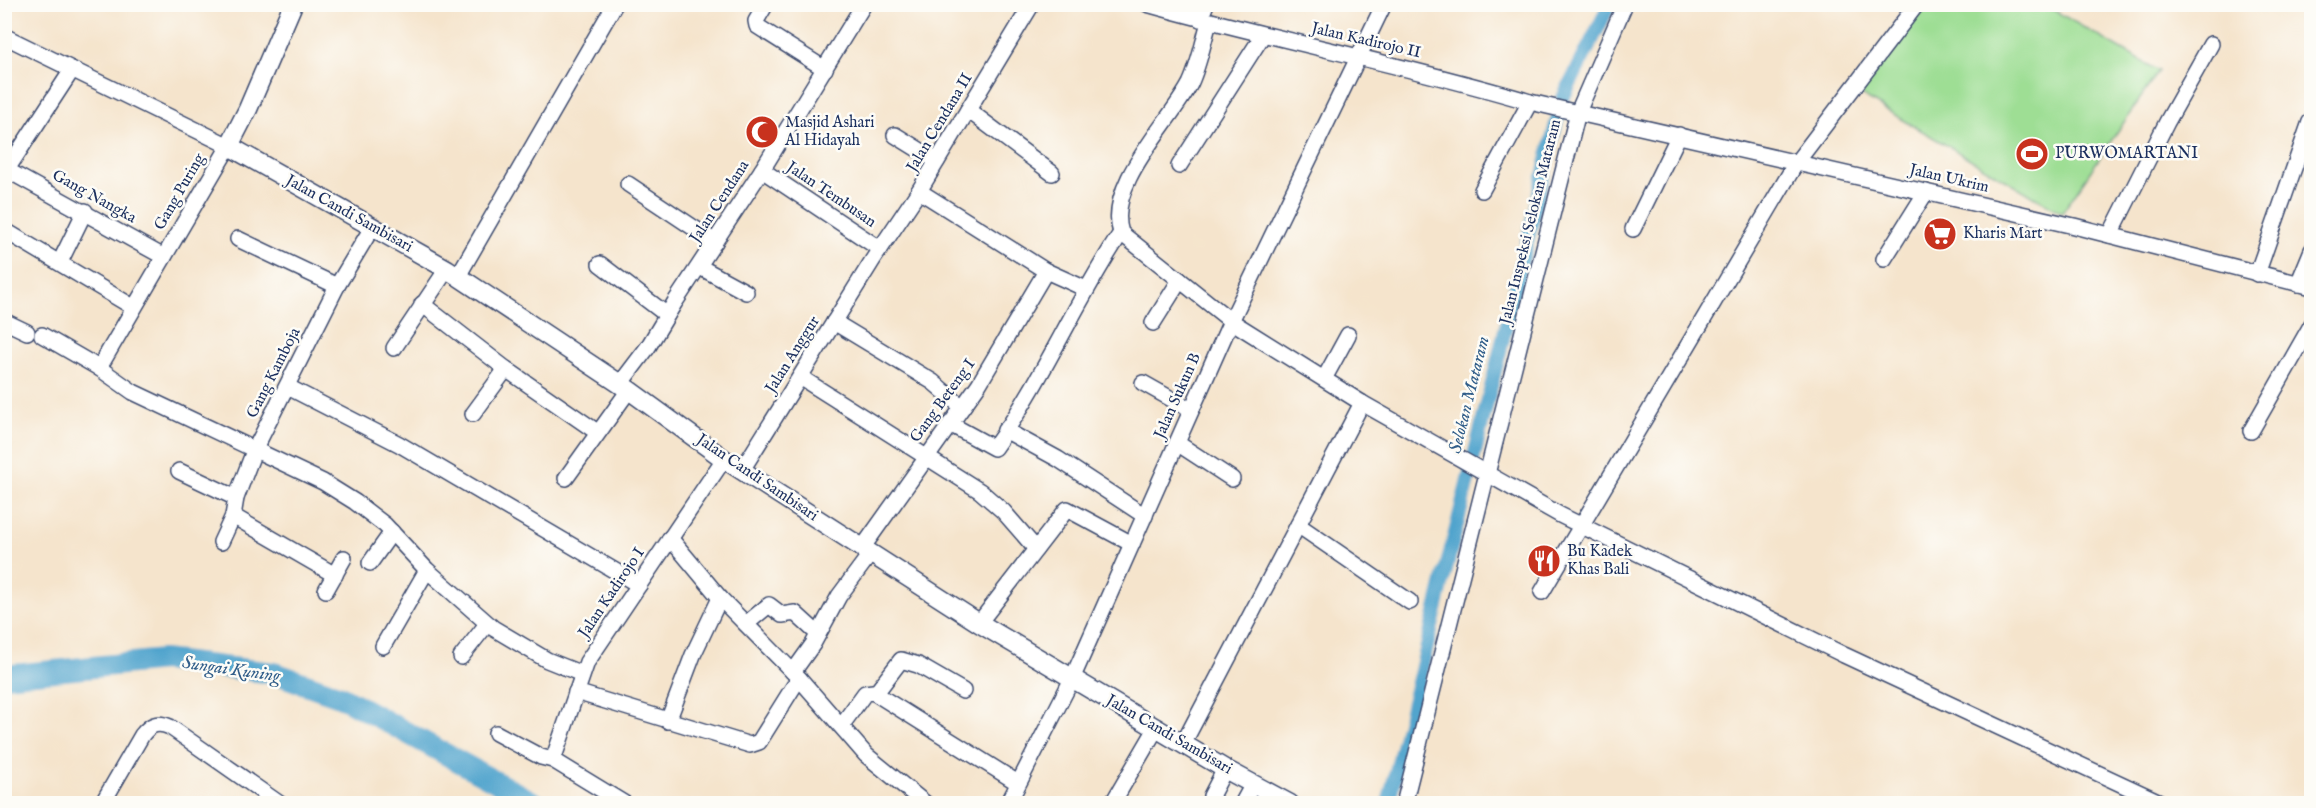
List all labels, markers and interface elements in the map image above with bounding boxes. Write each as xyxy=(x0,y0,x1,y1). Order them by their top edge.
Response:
street label: Jalan Kadirojo II xyxy=(1307,18,1423,63)
street label: Jalan Cendana II xyxy=(902,70,977,178)
place label: Masjid Ashari Al Hidayah xyxy=(784,113,875,151)
mosque icon: Masjid Ashari Al Hidayah xyxy=(744,114,780,150)
street label: Jalan Inspeksi Selokan Mataram xyxy=(1495,117,1566,329)
sports icon: PURWOMARTANI xyxy=(2014,136,2050,172)
place label: PURWOMARTANI xyxy=(2055,144,2198,164)
street label: Gang Puring xyxy=(150,150,210,234)
street label: Jalan Tembusan xyxy=(781,156,880,233)
street label: Jalan Cendana xyxy=(685,157,754,249)
street label: Jalan Ukrim xyxy=(1905,160,1991,198)
street label: Gang Nangka xyxy=(48,166,140,228)
street label: Jalan Candi Sambisari xyxy=(280,170,416,257)
supermarket icon: Kharis Mart xyxy=(1922,216,1958,252)
place label: Kharis Mart xyxy=(1963,224,2043,244)
street label: Jalan Anggur xyxy=(760,313,825,399)
street label: Gang Kamboja xyxy=(243,324,305,422)
water label: Selokan Mataram xyxy=(1444,334,1496,456)
street label: Jalan Sukun B xyxy=(1149,350,1206,444)
street label: Gang Beteng I xyxy=(906,355,980,447)
street label: Jalan Candi Sambisari xyxy=(691,429,822,526)
place label: Bu Kadek Khas Bali xyxy=(1567,542,1633,580)
restaurant icon: Bu Kadek Khas Bali xyxy=(1526,543,1562,579)
street label: Jalan Kadirojo I xyxy=(573,544,650,644)
water label: Sungai Kuning xyxy=(181,652,283,688)
street label: Jalan Candi Sambisari xyxy=(1101,690,1236,779)

